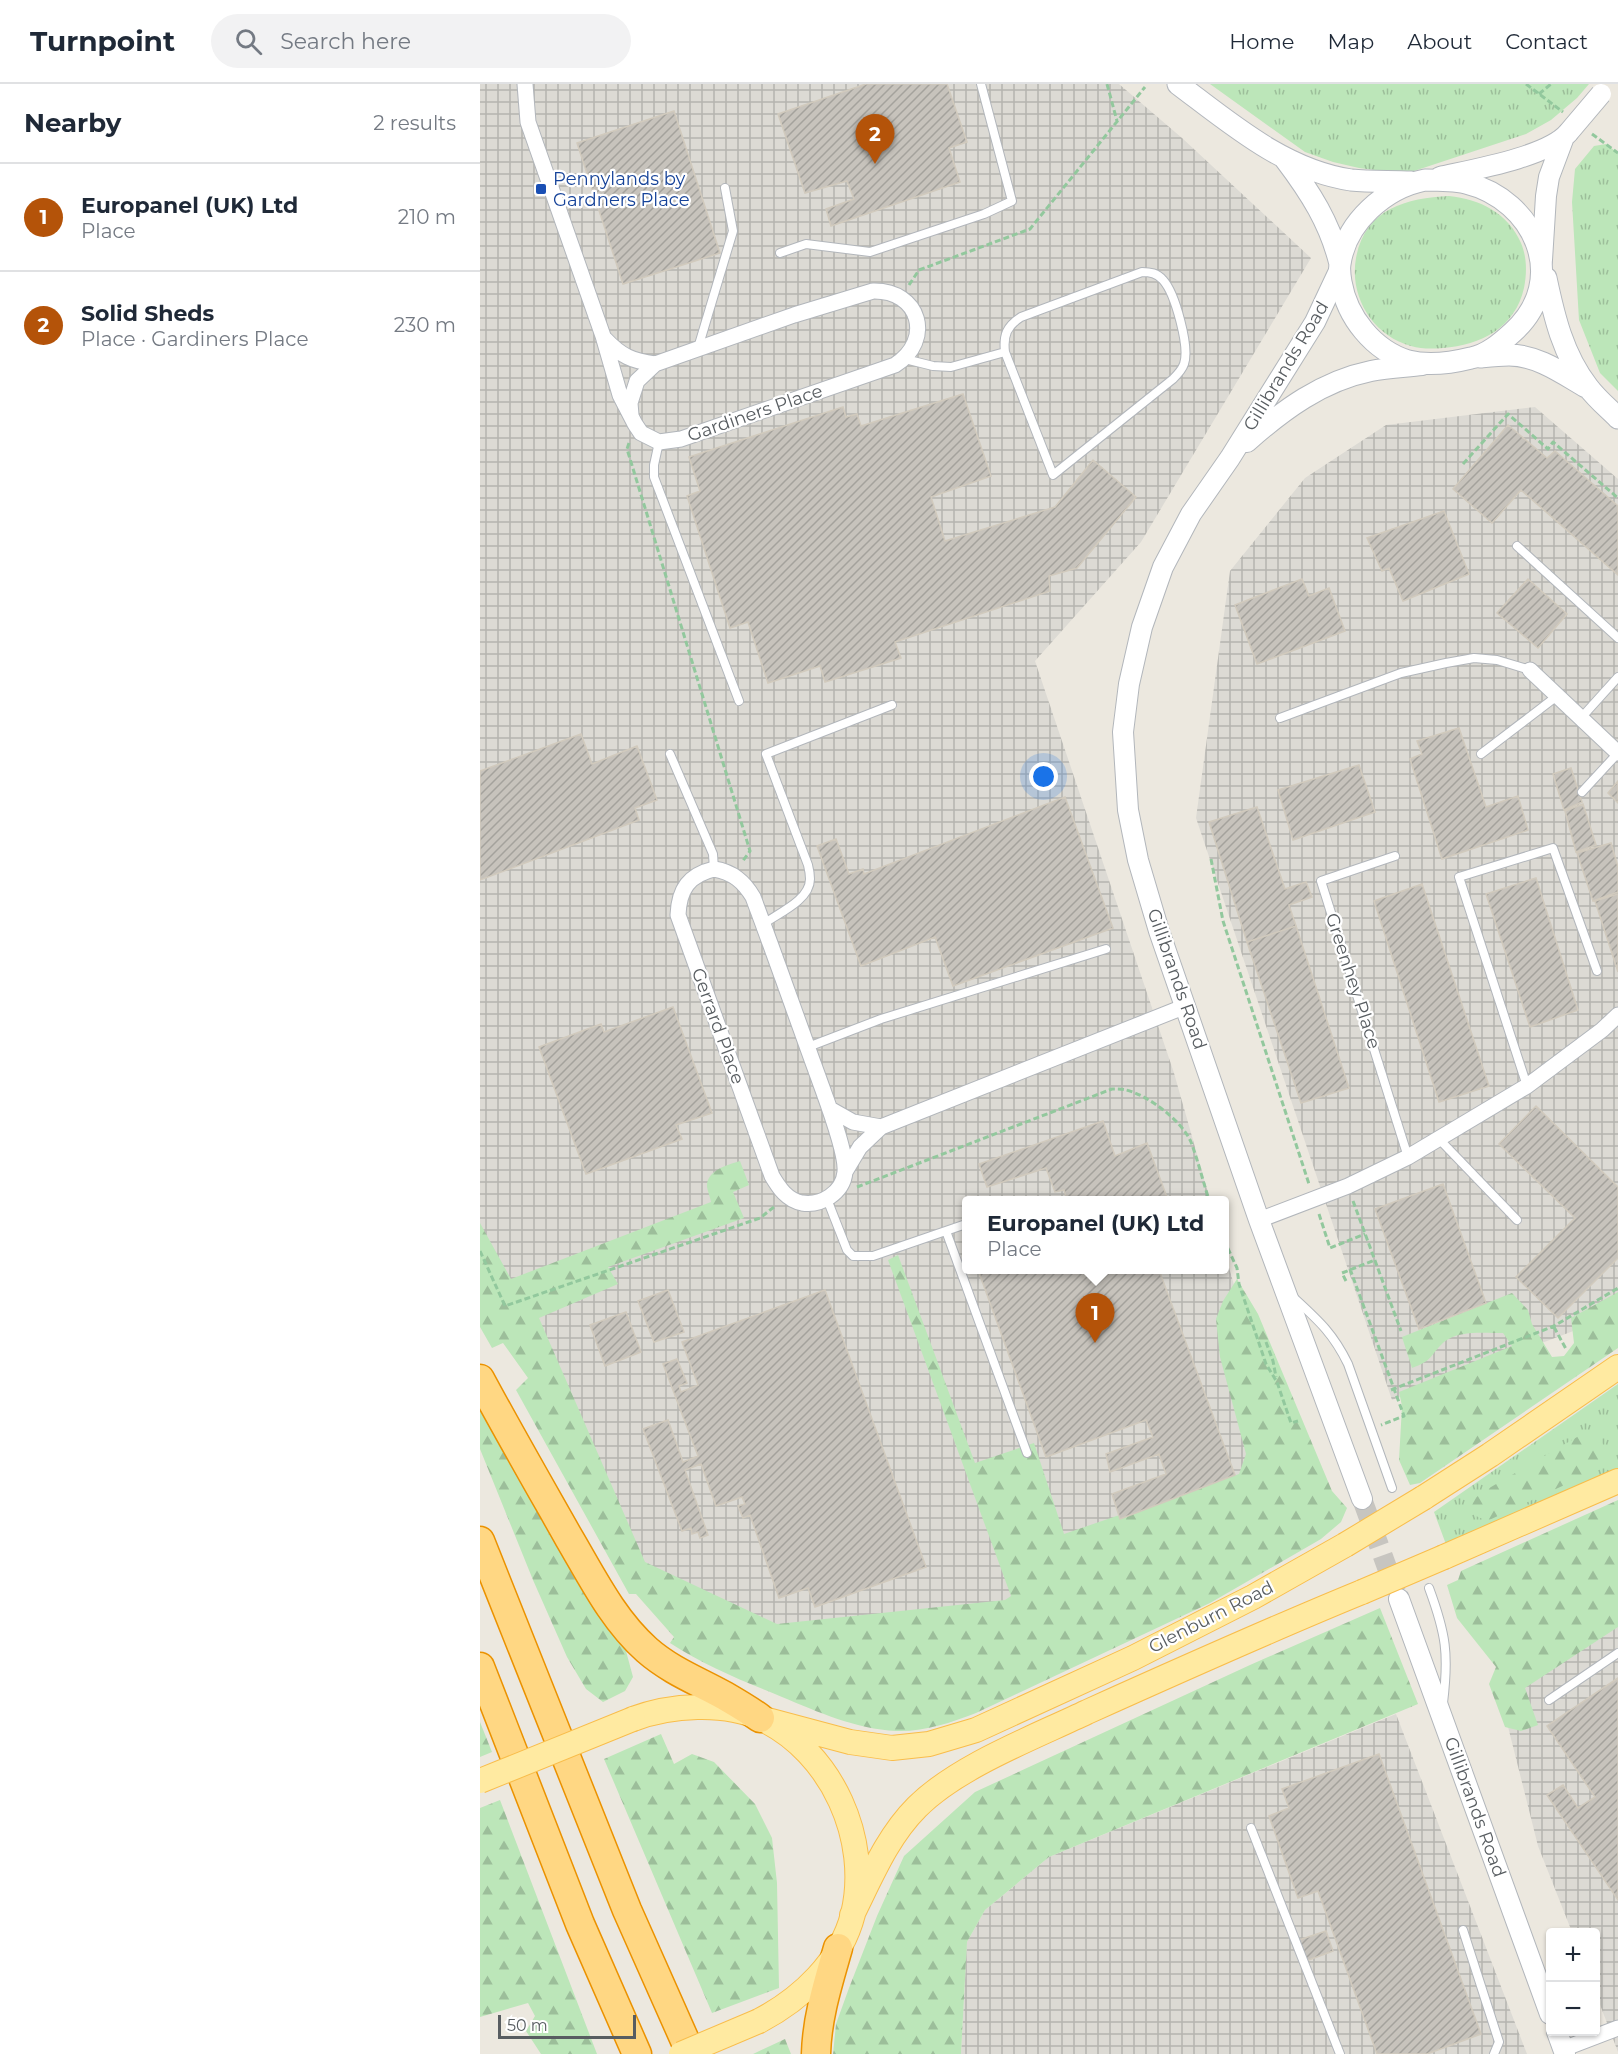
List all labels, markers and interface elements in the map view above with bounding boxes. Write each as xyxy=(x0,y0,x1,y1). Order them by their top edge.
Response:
search box xyxy=(211,14,631,68)
text: Turnpoint xyxy=(30,24,175,58)
icon: search xyxy=(232,25,265,58)
text: Search here xyxy=(280,28,411,55)
text: Home xyxy=(1229,29,1294,54)
text: Map xyxy=(1327,29,1374,54)
text: About xyxy=(1407,29,1472,54)
text: Contact xyxy=(1505,29,1588,54)
text: Nearby xyxy=(24,107,121,139)
text: 2 results xyxy=(373,111,456,135)
pin: 2 xyxy=(856,115,894,164)
place label: Pennylands by Gardners Place xyxy=(553,168,690,211)
marker: Pennylands by Gardners Place xyxy=(534,182,548,196)
text: Europanel (UK) Ltd xyxy=(81,192,298,219)
text: 1 xyxy=(40,205,47,229)
text: 210 m xyxy=(398,205,456,229)
text: Place xyxy=(81,219,136,243)
street label: Gillibrands Road xyxy=(1239,297,1333,435)
text: Solid Sheds xyxy=(81,300,214,327)
text: 2 xyxy=(38,313,49,337)
text: 230 m xyxy=(394,313,456,337)
text: Place · Gardiners Place xyxy=(81,327,308,351)
street label: Gardiners Place xyxy=(685,380,826,446)
your location xyxy=(1029,762,1058,791)
street label: Gillibrands Road xyxy=(1143,906,1211,1052)
street label: Greenhey Place xyxy=(1321,910,1385,1052)
street label: Gerrard Place xyxy=(687,965,749,1087)
popup xyxy=(962,1196,1229,1274)
text: Europanel (UK) Ltd xyxy=(987,1210,1204,1237)
text: Place xyxy=(987,1237,1042,1261)
pin: 1 xyxy=(1076,1294,1114,1343)
street label: Glenburn Road xyxy=(1145,1576,1277,1658)
street label: Gillibrands Road xyxy=(1439,1734,1511,1880)
map controls xyxy=(1546,1928,1600,2036)
button: + xyxy=(1546,1928,1600,1982)
button: − xyxy=(1546,1982,1600,2036)
scale bar xyxy=(498,2012,636,2040)
text: 50 m xyxy=(507,2016,548,2035)

